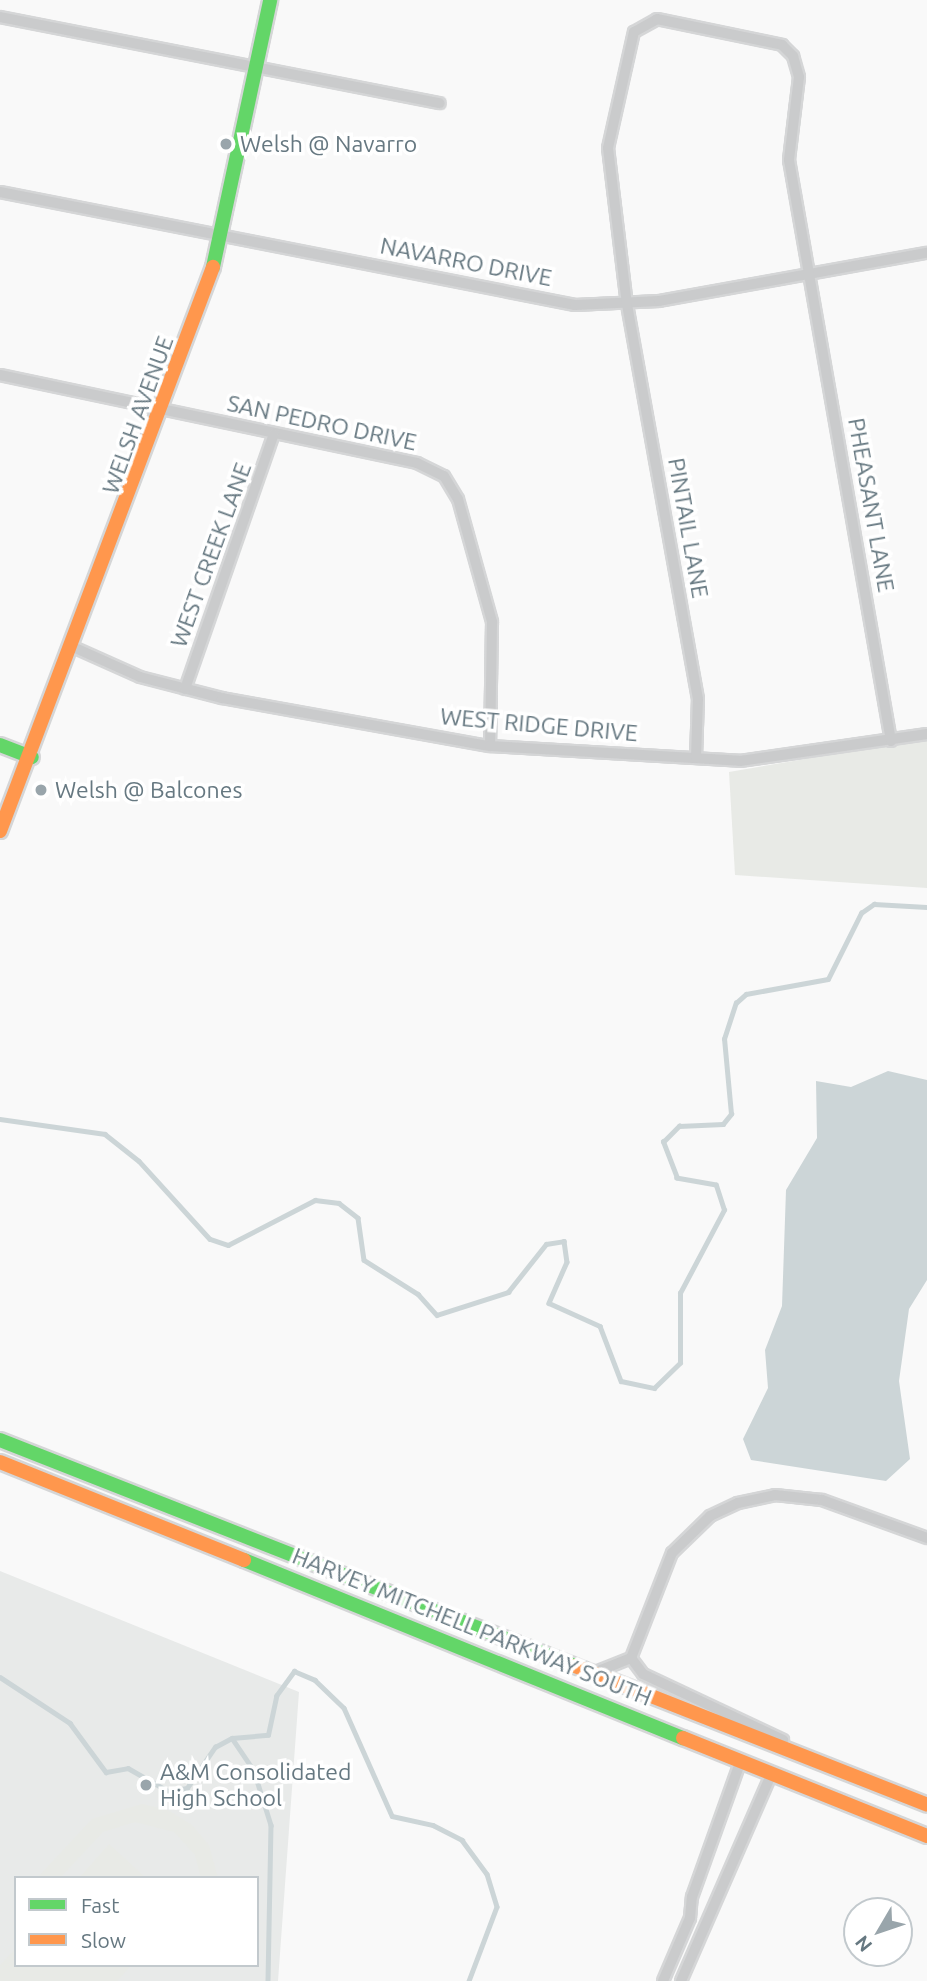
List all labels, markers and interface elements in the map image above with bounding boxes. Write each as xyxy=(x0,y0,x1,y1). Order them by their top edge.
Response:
place label: Welsh @ Navarro xyxy=(240,130,417,158)
marker: Welsh @ Navarro xyxy=(218,136,234,152)
street label: NAVARRO DRIVE xyxy=(378,232,554,292)
street label: WELSH AVENUE xyxy=(97,332,179,498)
street label: SAN PEDRO DRIVE xyxy=(225,389,419,457)
street label: PHEASANT LANE xyxy=(842,416,900,594)
street label: PINTAIL LANE xyxy=(662,456,714,600)
street label: WEST CREEK LANE xyxy=(165,459,257,651)
street label: WEST RIDGE DRIVE xyxy=(439,703,639,747)
place label: Welsh @ Balcones xyxy=(55,776,242,804)
marker: Welsh @ Balcones xyxy=(33,782,49,798)
street label: HARVEY MITCHELL PARKWAY SOUTH xyxy=(288,1542,656,1712)
place label: A&M Consolidated High School xyxy=(160,1758,351,1812)
marker: A&M Consolidated High School xyxy=(138,1777,154,1793)
legend xyxy=(14,1876,259,1967)
text: Fast xyxy=(81,1893,119,1917)
north arrow xyxy=(843,1897,913,1967)
text: Slow xyxy=(81,1928,126,1952)
text: N xyxy=(850,1932,876,1956)

